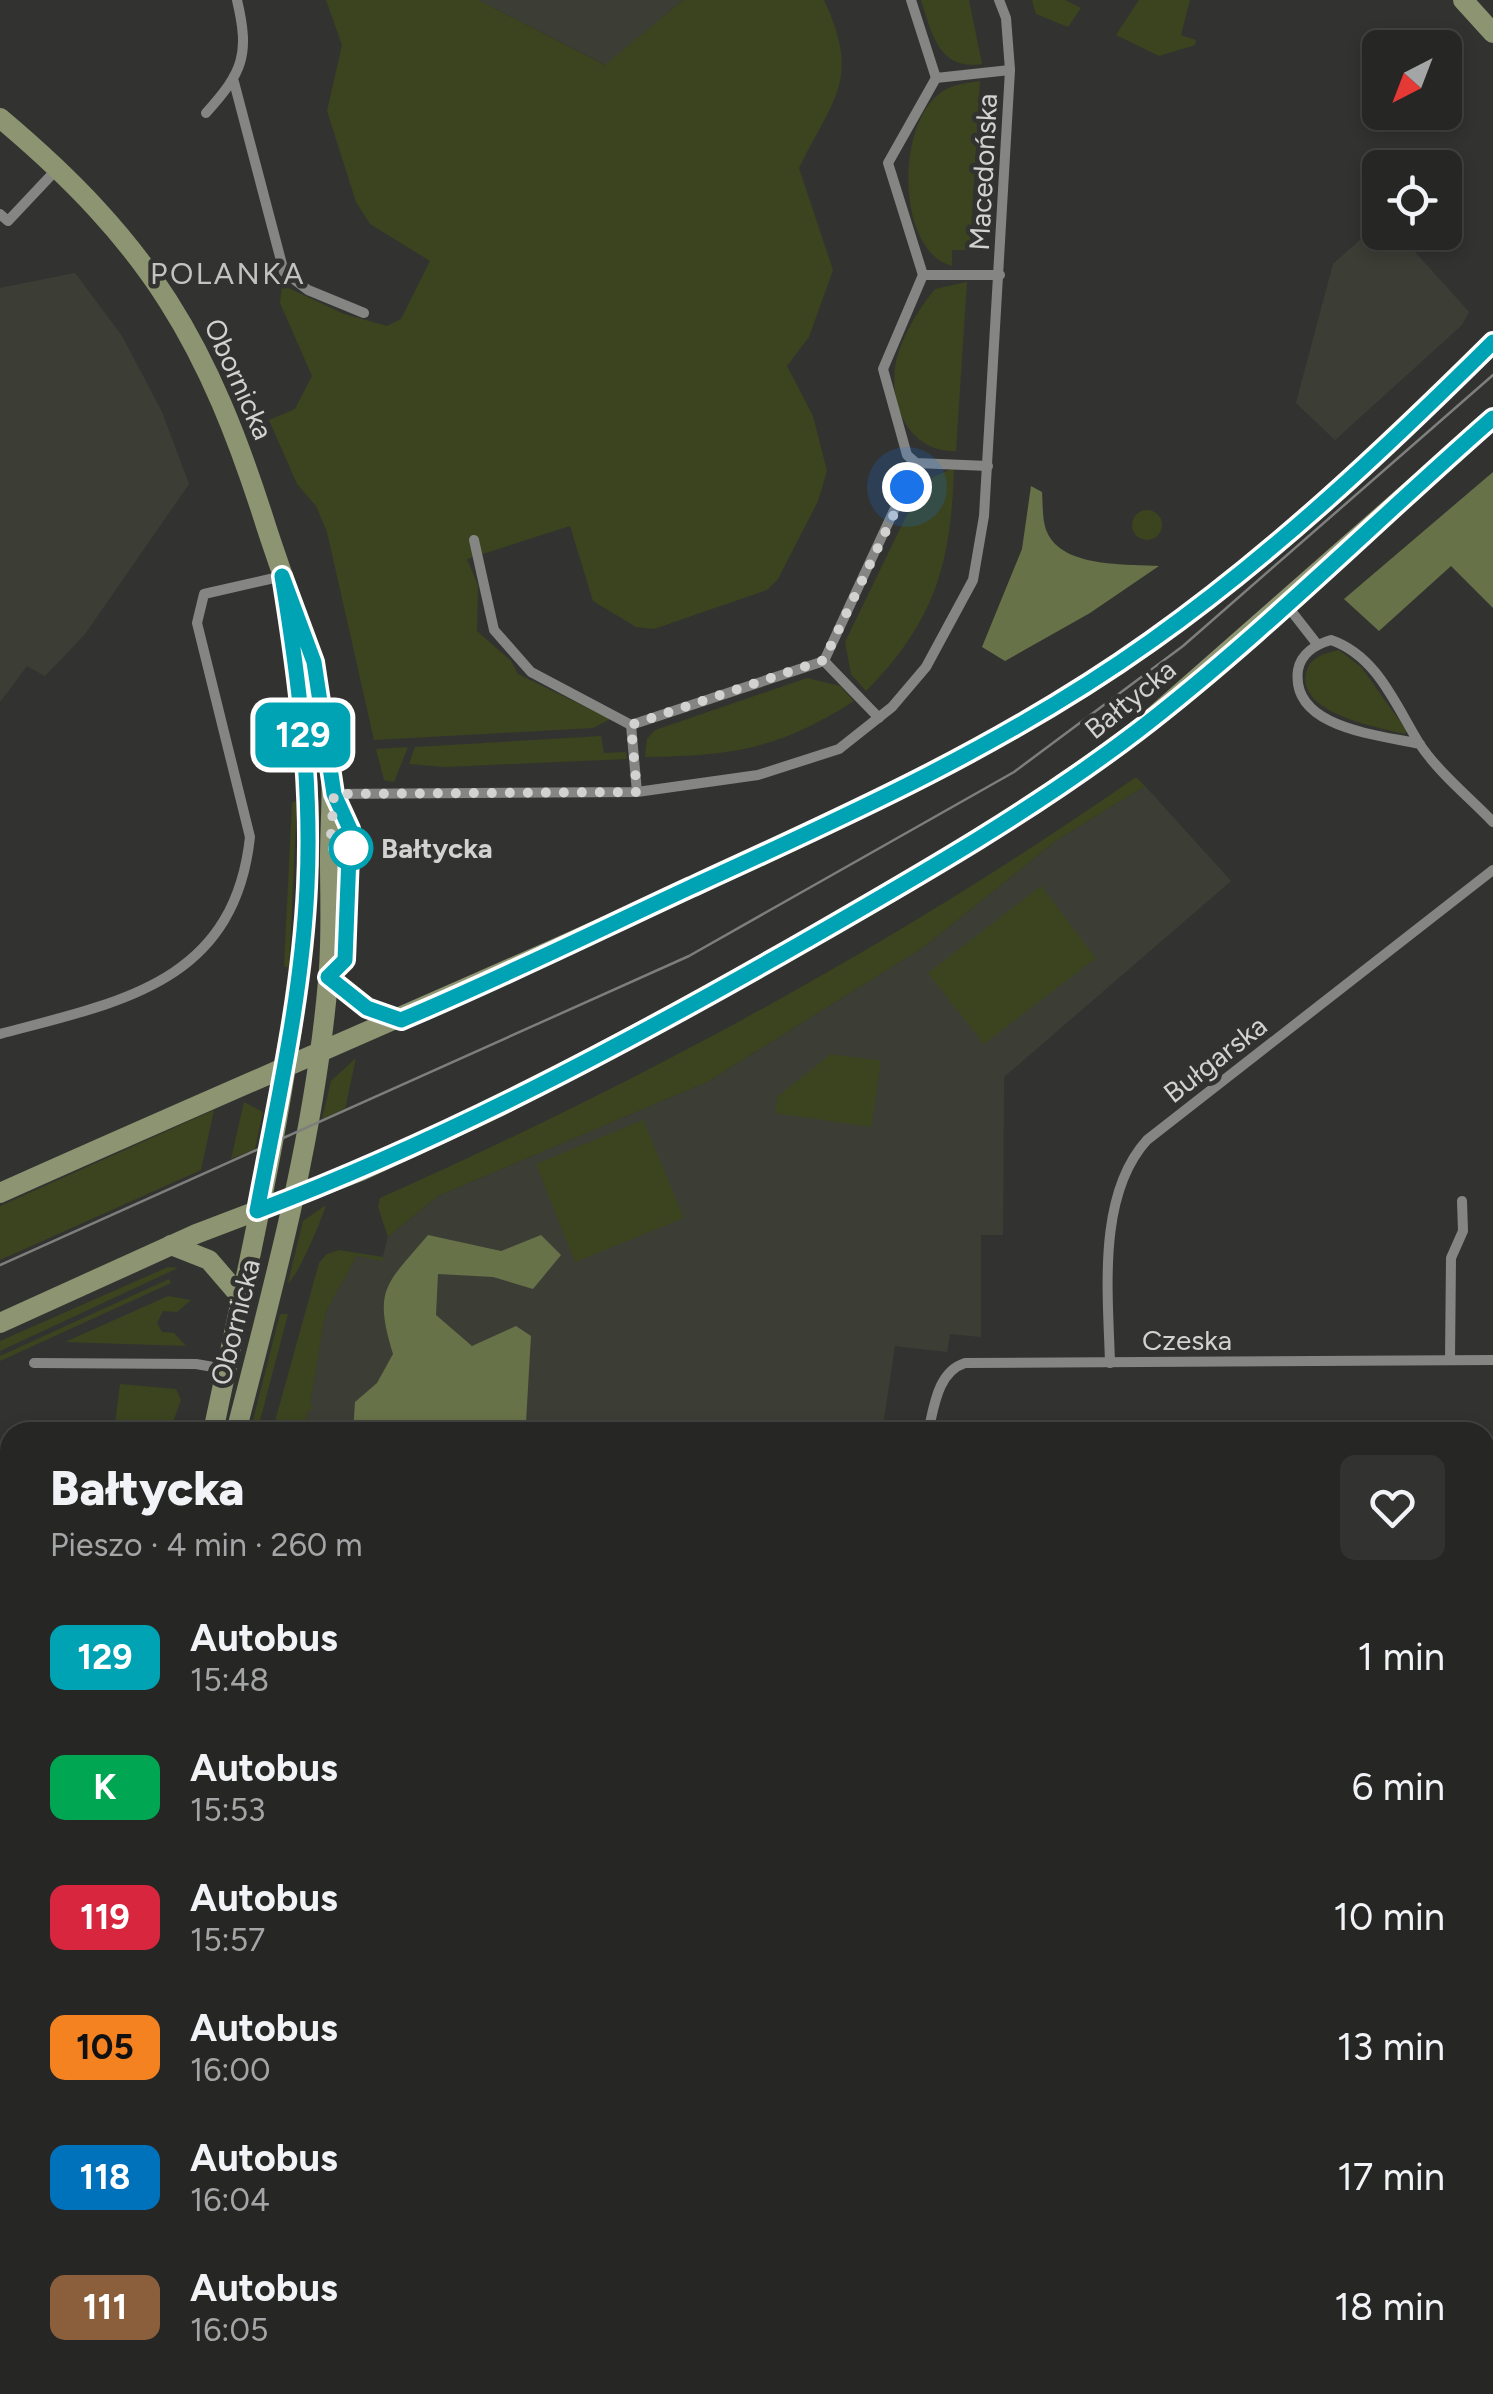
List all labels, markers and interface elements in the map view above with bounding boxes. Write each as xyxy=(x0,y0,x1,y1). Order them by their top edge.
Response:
north arrow xyxy=(1362,30,1462,130)
map controls xyxy=(1362,30,1462,250)
street label: Macedońska xyxy=(962,93,1004,251)
button: locate xyxy=(1362,150,1462,250)
district label: POLANKA xyxy=(150,255,306,292)
street label: Obornicka xyxy=(197,313,281,445)
your location xyxy=(882,462,932,512)
street label: Bałtycka xyxy=(1078,652,1182,746)
line badge: 129 xyxy=(246,702,360,768)
text: 129 xyxy=(275,714,331,756)
marker: Bałtycka xyxy=(330,827,372,869)
place label: Bałtycka xyxy=(381,831,493,865)
street label: Bułgarska xyxy=(1157,1008,1273,1110)
street label: Obornicka xyxy=(203,1255,267,1389)
street label: Czeska xyxy=(1142,1323,1232,1357)
button: heart xyxy=(1340,1455,1445,1560)
text: Bałtycka xyxy=(50,1459,245,1517)
text: Pieszo · 4 min · 260 m xyxy=(50,1526,362,1564)
text: Autobus xyxy=(190,1615,338,1661)
text: 1 min xyxy=(1358,1634,1445,1680)
text: 129 xyxy=(77,1636,133,1678)
text: 15:48 xyxy=(190,1661,269,1699)
text: Autobus xyxy=(190,1745,338,1791)
text: 6 min xyxy=(1352,1764,1445,1810)
text: K xyxy=(93,1766,117,1808)
text: 15:53 xyxy=(190,1791,266,1829)
text: Autobus xyxy=(190,1875,338,1921)
text: 10 min xyxy=(1333,1894,1445,1940)
text: 119 xyxy=(80,1896,130,1938)
text: 15:57 xyxy=(190,1921,265,1959)
text: Autobus xyxy=(190,2005,338,2051)
text: 13 min xyxy=(1337,2024,1445,2070)
text: 105 xyxy=(76,2026,134,2068)
text: 16:00 xyxy=(190,2051,270,2089)
text: Autobus xyxy=(190,2135,338,2181)
text: 17 min xyxy=(1337,2154,1445,2200)
text: 118 xyxy=(80,2156,130,2198)
text: 16:04 xyxy=(190,2181,270,2219)
text: Autobus xyxy=(190,2265,338,2311)
text: 18 min xyxy=(1334,2284,1445,2330)
text: 111 xyxy=(83,2286,127,2328)
text: 16:05 xyxy=(190,2311,268,2349)

